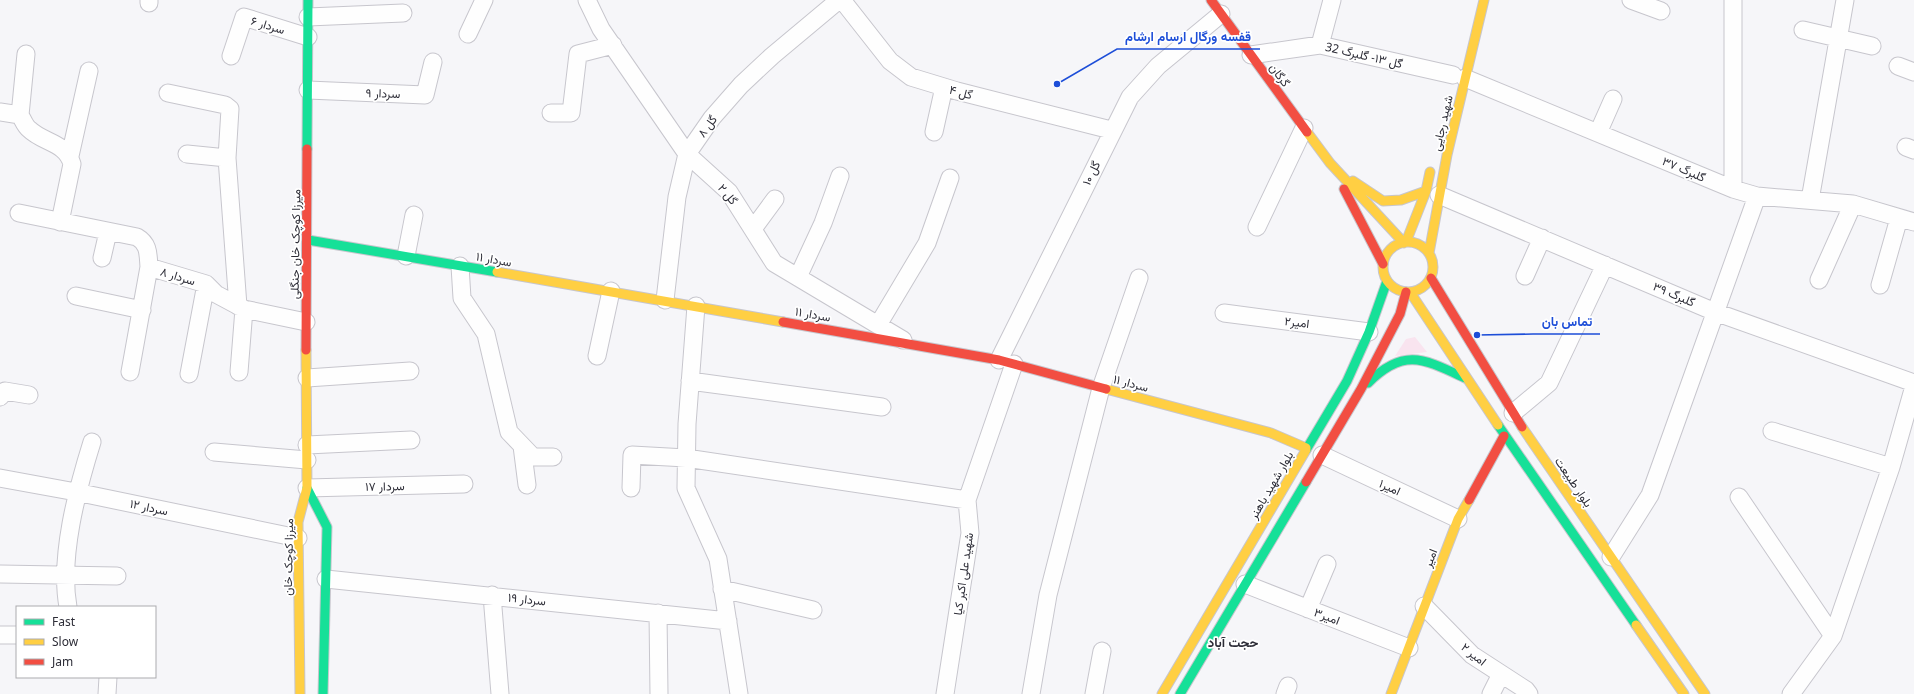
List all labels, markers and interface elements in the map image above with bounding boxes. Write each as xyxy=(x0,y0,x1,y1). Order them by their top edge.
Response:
street label: سردار ۶ xyxy=(249,12,287,38)
callout: قفسه ورگال ارسام ارشام xyxy=(1117,24,1260,49)
text: قفسه ورگال ارسام ارشام xyxy=(1125,27,1251,45)
street label: گل ۱۳- گلبرگ 32 xyxy=(1324,38,1404,72)
street label: گرگان xyxy=(1266,60,1294,90)
street label: گل ۴ xyxy=(948,81,974,103)
street label: سردار ۹ xyxy=(365,84,401,102)
street label: شهید رجایی xyxy=(1427,93,1457,153)
street label: گل ۸ xyxy=(693,111,721,141)
street label: گلبرگ ۳۷ xyxy=(1660,152,1708,186)
street label: گل ۱۰ xyxy=(1078,158,1104,188)
street label: گل ۲ xyxy=(714,180,742,208)
street label: میرزا کوچک خان جنگلی xyxy=(286,189,304,299)
street label: سردار ۱۱ xyxy=(475,248,513,270)
street label: سردار ۸ xyxy=(158,263,198,289)
street label: گلبرگ ۳۹ xyxy=(1650,278,1698,310)
street label: سردار ۱۱ xyxy=(794,303,832,325)
callout: تماس بان xyxy=(1533,309,1600,334)
street label: امیر۲ xyxy=(1284,312,1310,332)
text: تماس بان xyxy=(1542,312,1592,330)
street label: سردار ۱۱ xyxy=(1111,370,1151,396)
street label: بلوار شهید باهنر xyxy=(1244,448,1297,523)
street label: بلوار طبیعت xyxy=(1551,454,1597,510)
street label: امیر۱ xyxy=(1376,475,1404,499)
street label: سردار ۱۷ xyxy=(365,477,405,495)
street label: سردار ۱۲ xyxy=(128,495,170,519)
street label: میرزا کوچک خان xyxy=(279,518,297,596)
street label: شهید علی اکبر کیا xyxy=(949,532,977,616)
street label: امیر xyxy=(1418,546,1441,571)
street label: سردار ۱۹ xyxy=(507,589,547,609)
street label: امیر۳ xyxy=(1312,603,1342,629)
legend xyxy=(16,606,156,678)
text: Fast xyxy=(52,613,76,630)
text: Slow xyxy=(52,633,79,650)
district label: حجت آباد xyxy=(1208,633,1258,651)
street label: امیر ۲ xyxy=(1458,639,1490,669)
text: Jam xyxy=(51,653,73,670)

